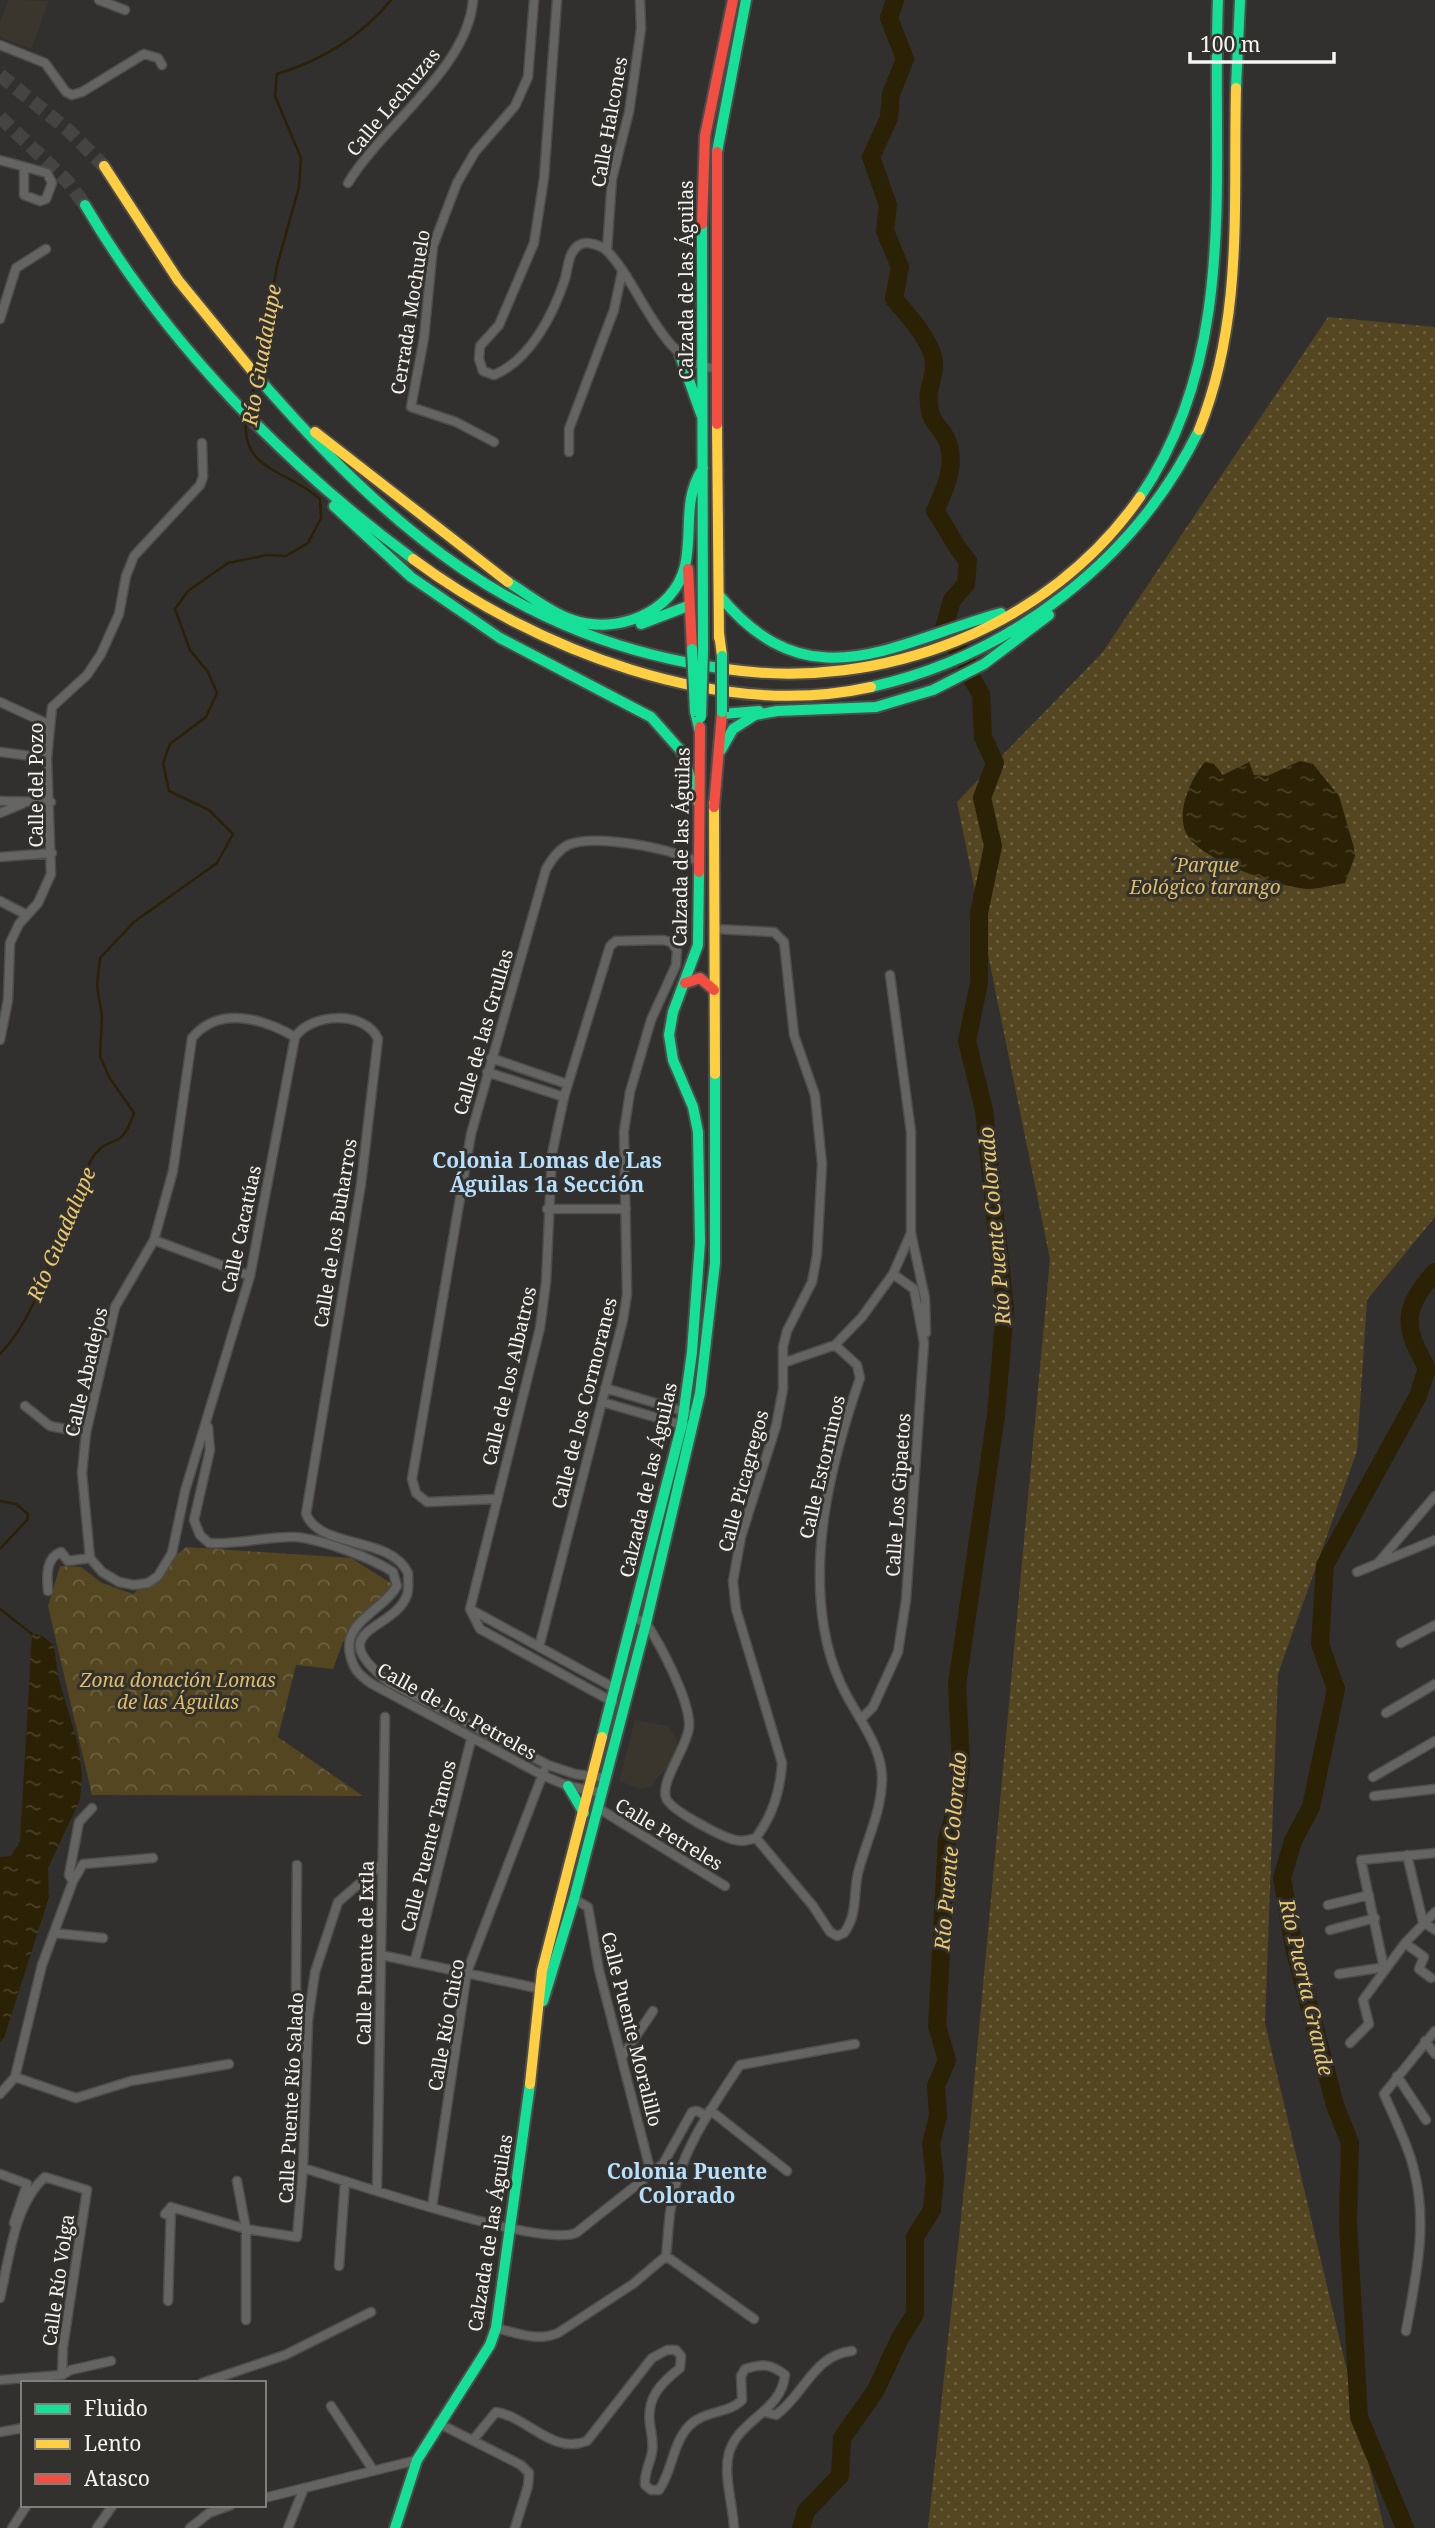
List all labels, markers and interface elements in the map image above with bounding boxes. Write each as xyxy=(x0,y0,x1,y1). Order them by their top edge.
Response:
scale bar xyxy=(1190,21,1334,65)
text: 100 m xyxy=(1200,30,1261,58)
street label: Calle Lechuzas xyxy=(340,42,446,162)
street label: Calle Halcones xyxy=(585,55,633,189)
street label: Calzada de las Águilas xyxy=(673,180,699,380)
street label: Cerrada Mochuelo xyxy=(384,228,436,396)
water label: Río Guadalupe xyxy=(235,282,287,429)
street label: Calle del Pozo xyxy=(23,722,49,848)
street label: Calzada de las Águilas xyxy=(666,747,696,947)
park label: ´Parque Eológico tarango xyxy=(1128,852,1281,900)
street label: Calle de las Grullas xyxy=(447,946,519,1118)
water label: Río Puente Colorado xyxy=(971,1125,1017,1328)
street label: Calle de los Buharros xyxy=(307,1137,363,1329)
district label: Colonia Lomas de Las Águilas 1a Sección xyxy=(432,1146,662,1198)
water label: Río Guadalupe xyxy=(20,1163,102,1306)
street label: Calle Cacatúas xyxy=(215,1163,267,1295)
street label: Calle de los Albatros xyxy=(476,1284,542,1468)
street label: Calle de los Cormoranes xyxy=(545,1295,623,1511)
street label: Calle Abadejos xyxy=(58,1305,114,1439)
street label: Calzada de las Águilas xyxy=(613,1380,683,1580)
street label: Calle Estorninos xyxy=(793,1393,851,1541)
street label: Calle Picagregos xyxy=(712,1407,774,1555)
street label: Calle Los Gipaetos xyxy=(879,1412,917,1578)
street label: Calle de los Petreles xyxy=(373,1656,541,1766)
park label: Zona donación Lomas de las Águilas xyxy=(79,1667,276,1715)
water label: Río Puente Colorado xyxy=(927,1750,973,1953)
street label: Calle Puente Tamos xyxy=(394,1757,462,1935)
street label: Calle Petreles xyxy=(610,1792,728,1876)
street label: Calle Puente de Ixtla xyxy=(350,1860,380,2046)
water label: Río Puerta Grande xyxy=(1273,1895,1341,2078)
street label: Calle Puente Moralillo xyxy=(595,1929,669,2129)
street label: Calle Río Chico xyxy=(422,1957,470,2093)
street label: Calle Puente Río Salado xyxy=(272,1992,310,2204)
street label: Calzada de las Águilas xyxy=(462,2133,518,2333)
district label: Colonia Puente Colorado xyxy=(607,2157,767,2209)
street label: Calle Río Volga xyxy=(36,2212,80,2348)
legend xyxy=(21,2381,266,2507)
text: Fluido xyxy=(84,2394,148,2422)
text: Lento xyxy=(84,2429,141,2457)
text: Atasco xyxy=(84,2464,150,2492)

